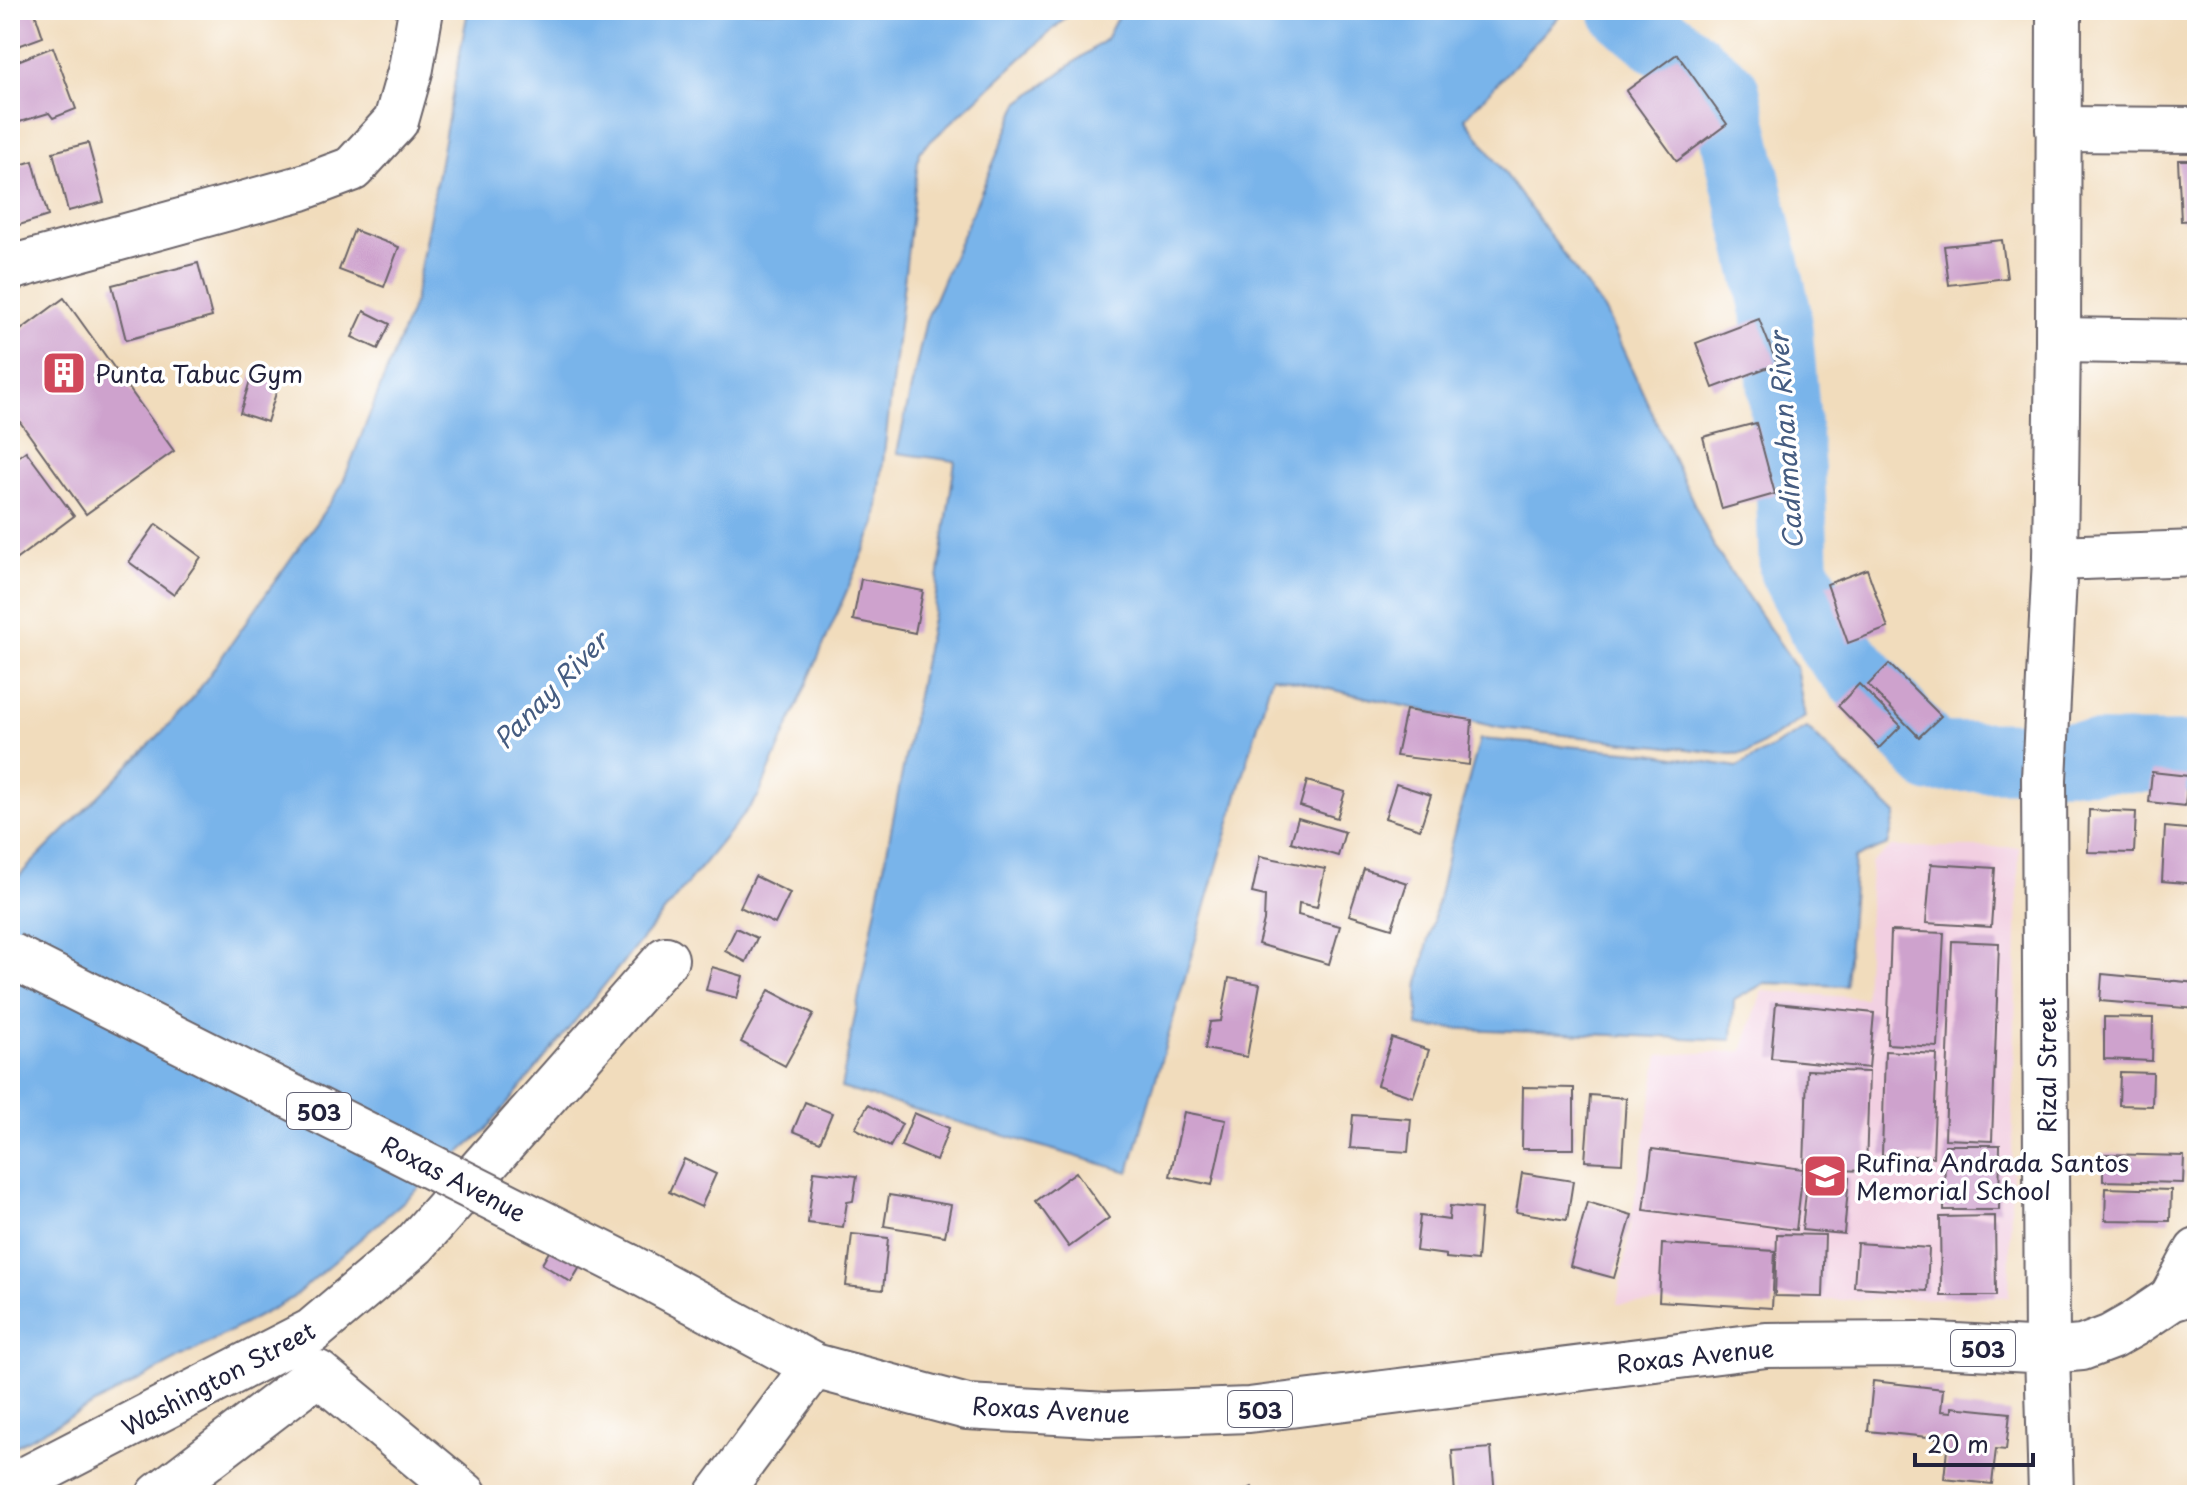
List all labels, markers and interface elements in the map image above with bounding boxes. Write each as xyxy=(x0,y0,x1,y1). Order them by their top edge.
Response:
water label: Cadimahan River xyxy=(1758,328,1812,551)
building icon: Punta Tabuc Gym xyxy=(40,349,88,397)
place label: Punta Tabuc Gym xyxy=(95,355,303,391)
water label: Panay River xyxy=(484,620,618,758)
street label: Rizal Street xyxy=(2028,997,2064,1133)
road number: 503 xyxy=(287,1093,351,1129)
street label: Roxas Avenue xyxy=(375,1126,533,1230)
place label: Rufina Andrada Santos Memorial School xyxy=(1856,1144,2129,1208)
school or university icon: Rufina Andrada Santos Memorial School xyxy=(1801,1152,1849,1200)
street label: Washington Street xyxy=(115,1312,321,1444)
street label: Roxas Avenue xyxy=(1614,1329,1776,1381)
road number: 503 xyxy=(1951,1330,2015,1366)
street label: Roxas Avenue xyxy=(971,1387,1131,1431)
road number: 503 xyxy=(1228,1391,1292,1427)
scale bar xyxy=(1915,1417,2033,1467)
text: 20 m xyxy=(1927,1425,1989,1461)

